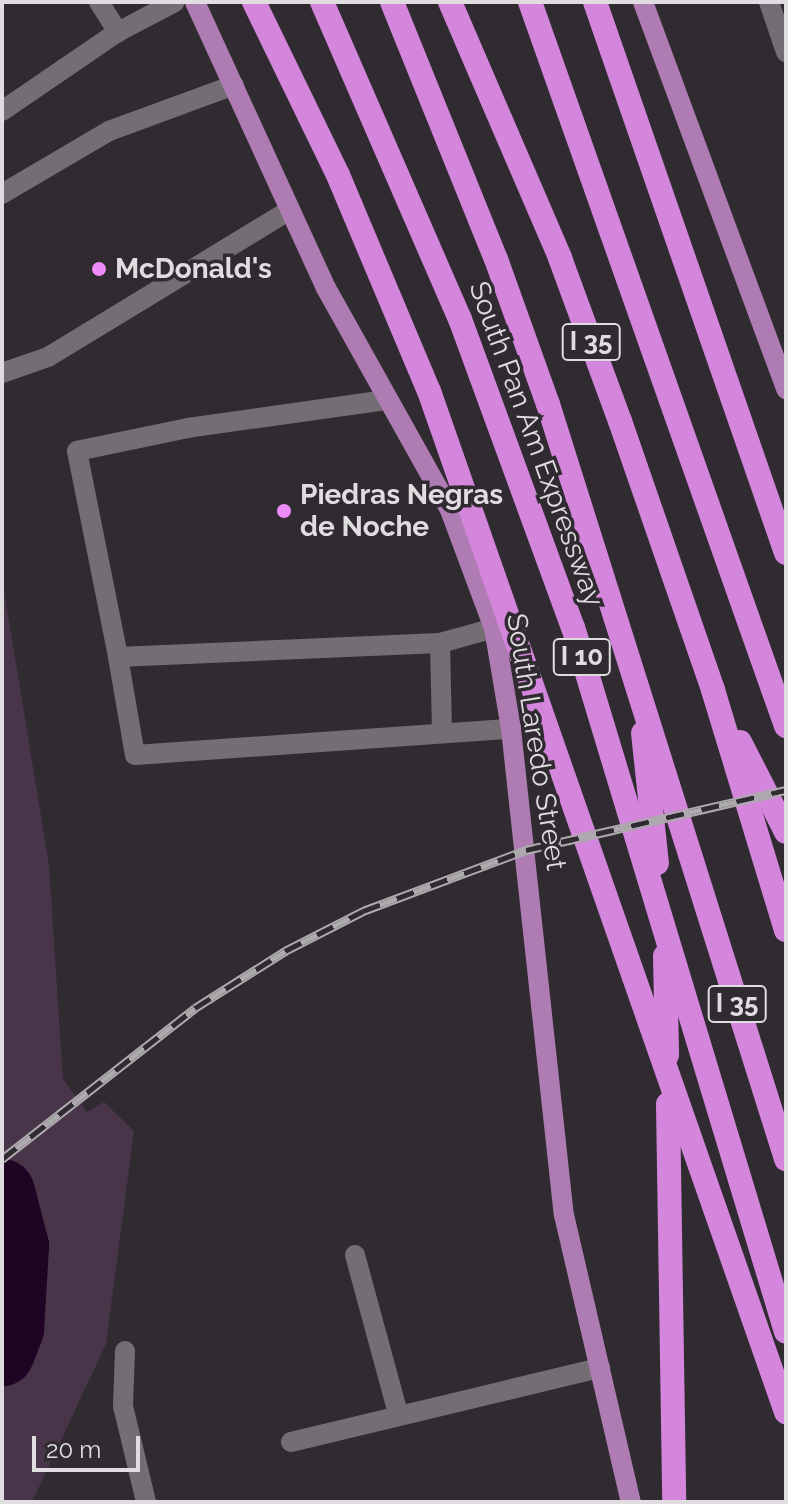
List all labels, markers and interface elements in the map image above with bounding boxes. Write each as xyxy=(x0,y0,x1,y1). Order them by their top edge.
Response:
place label: McDonald's xyxy=(115,252,272,286)
marker: McDonald's xyxy=(90,260,108,278)
street label: South Pan Am Expressway xyxy=(461,276,611,612)
road number: I 35 xyxy=(561,320,621,364)
place label: Piedras Negras de Noche xyxy=(300,478,503,544)
marker: Piedras Negras de Noche xyxy=(275,502,293,520)
street label: South Laredo Street xyxy=(499,611,573,873)
road number: I 10 xyxy=(552,635,612,679)
road number: I 35 xyxy=(707,982,767,1026)
scale bar xyxy=(36,1420,144,1470)
text: 20 m xyxy=(46,1435,101,1464)

